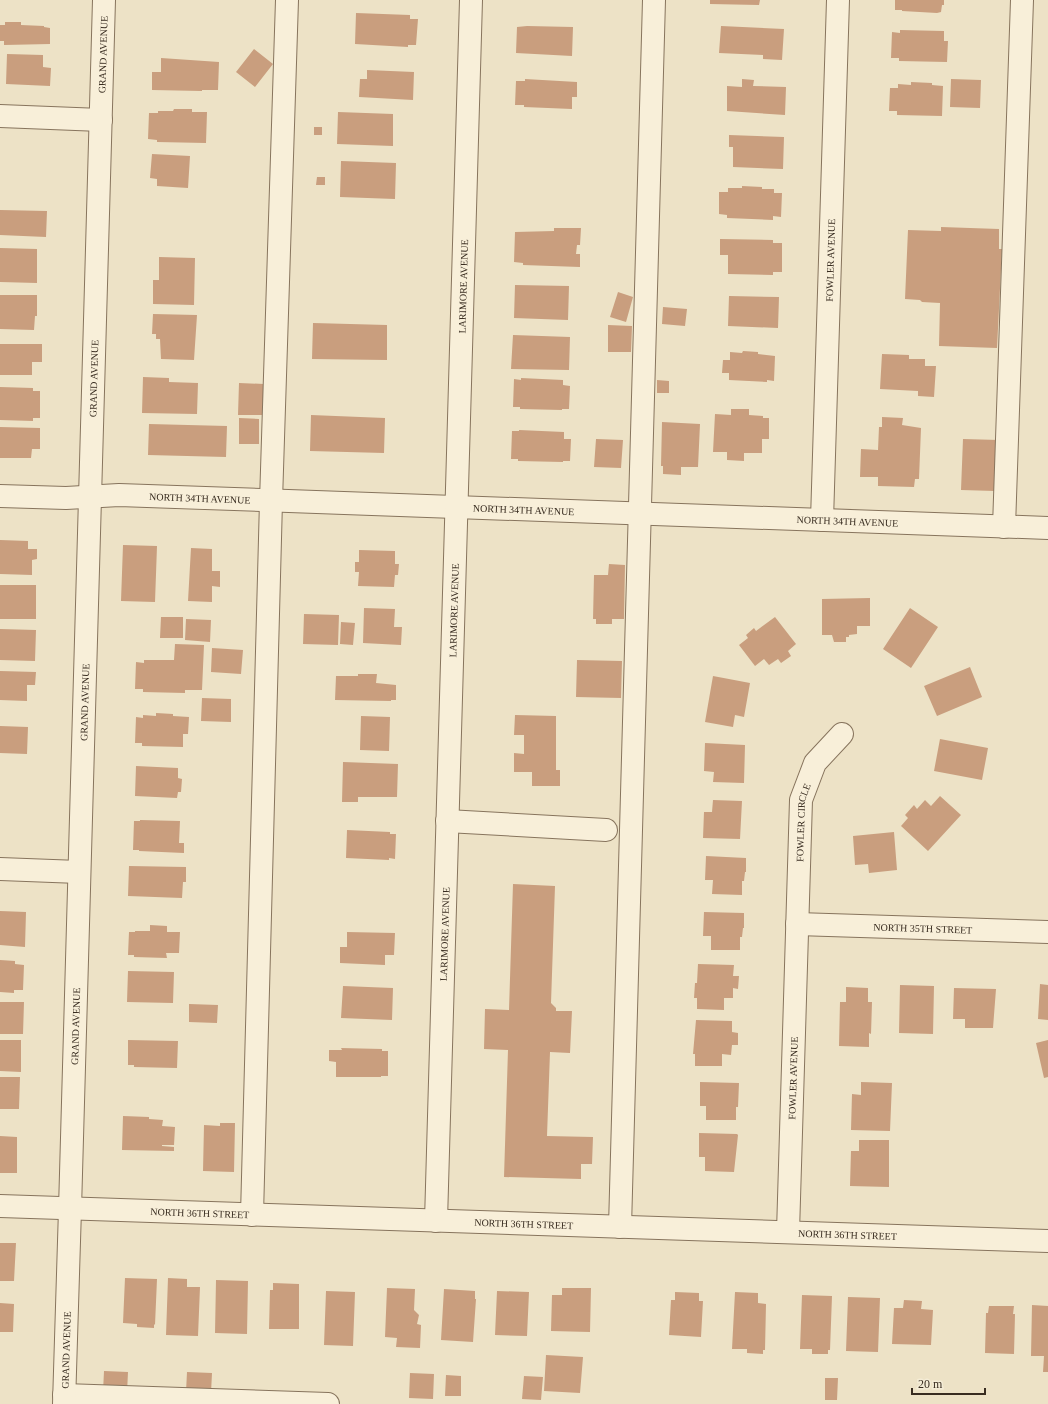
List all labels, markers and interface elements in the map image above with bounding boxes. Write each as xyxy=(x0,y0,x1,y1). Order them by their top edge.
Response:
street label: GRAND AVENUE xyxy=(96,16,110,93)
street label: FOWLER AVENUE xyxy=(824,219,837,302)
street label: LARIMORE AVENUE xyxy=(456,239,470,334)
street label: GRAND AVENUE xyxy=(87,340,100,417)
street label: NORTH 34TH AVENUE xyxy=(149,491,251,506)
street label: NORTH 34TH AVENUE xyxy=(473,503,575,517)
street label: NORTH 34TH AVENUE xyxy=(796,514,898,529)
street label: LARIMORE AVENUE xyxy=(447,563,461,657)
street label: GRAND AVENUE xyxy=(78,663,91,741)
street label: FOWLER CIRCLE xyxy=(794,782,813,862)
street label: LARIMORE AVENUE xyxy=(438,887,452,981)
street label: NORTH 35TH STREET xyxy=(873,921,973,936)
street label: GRAND AVENUE xyxy=(69,987,82,1065)
street label: FOWLER AVENUE xyxy=(786,1036,800,1120)
street label: NORTH 36TH STREET xyxy=(150,1206,249,1220)
street label: NORTH 36TH STREET xyxy=(474,1217,573,1231)
street label: NORTH 36TH STREET xyxy=(798,1228,897,1242)
street label: GRAND AVENUE xyxy=(59,1311,73,1389)
scale bar xyxy=(912,1370,985,1396)
text: 20 m xyxy=(918,1377,943,1391)

